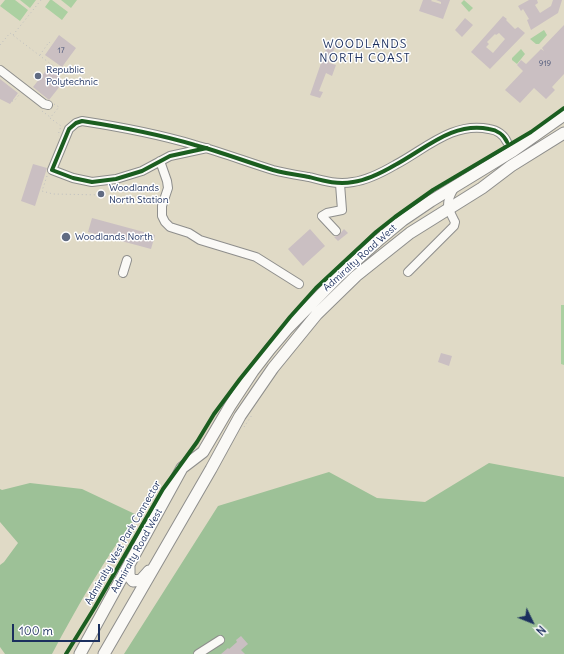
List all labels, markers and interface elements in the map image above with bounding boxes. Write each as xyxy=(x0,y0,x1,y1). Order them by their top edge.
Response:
district label: WOODLANDS NORTH COAST xyxy=(319,38,411,66)
house number: 17 xyxy=(57,46,65,56)
house number: 919 xyxy=(539,59,551,69)
place label: Republic Polytechnic xyxy=(46,64,98,88)
marker: Republic Polytechnic xyxy=(33,71,43,81)
place label: Woodlands North Station xyxy=(109,182,169,206)
marker: Woodlands North Station xyxy=(96,189,106,199)
street label: Admiralty Road West xyxy=(321,222,399,294)
marker: Woodlands North xyxy=(60,231,72,243)
place label: Woodlands North xyxy=(75,231,153,243)
street label: Admiralty West Park Connector xyxy=(82,479,164,607)
street label: Admiralty Road West xyxy=(109,507,165,595)
north arrow xyxy=(512,602,552,642)
scale bar xyxy=(14,616,102,642)
text: 100 m xyxy=(19,623,53,638)
text: N xyxy=(533,623,548,638)

